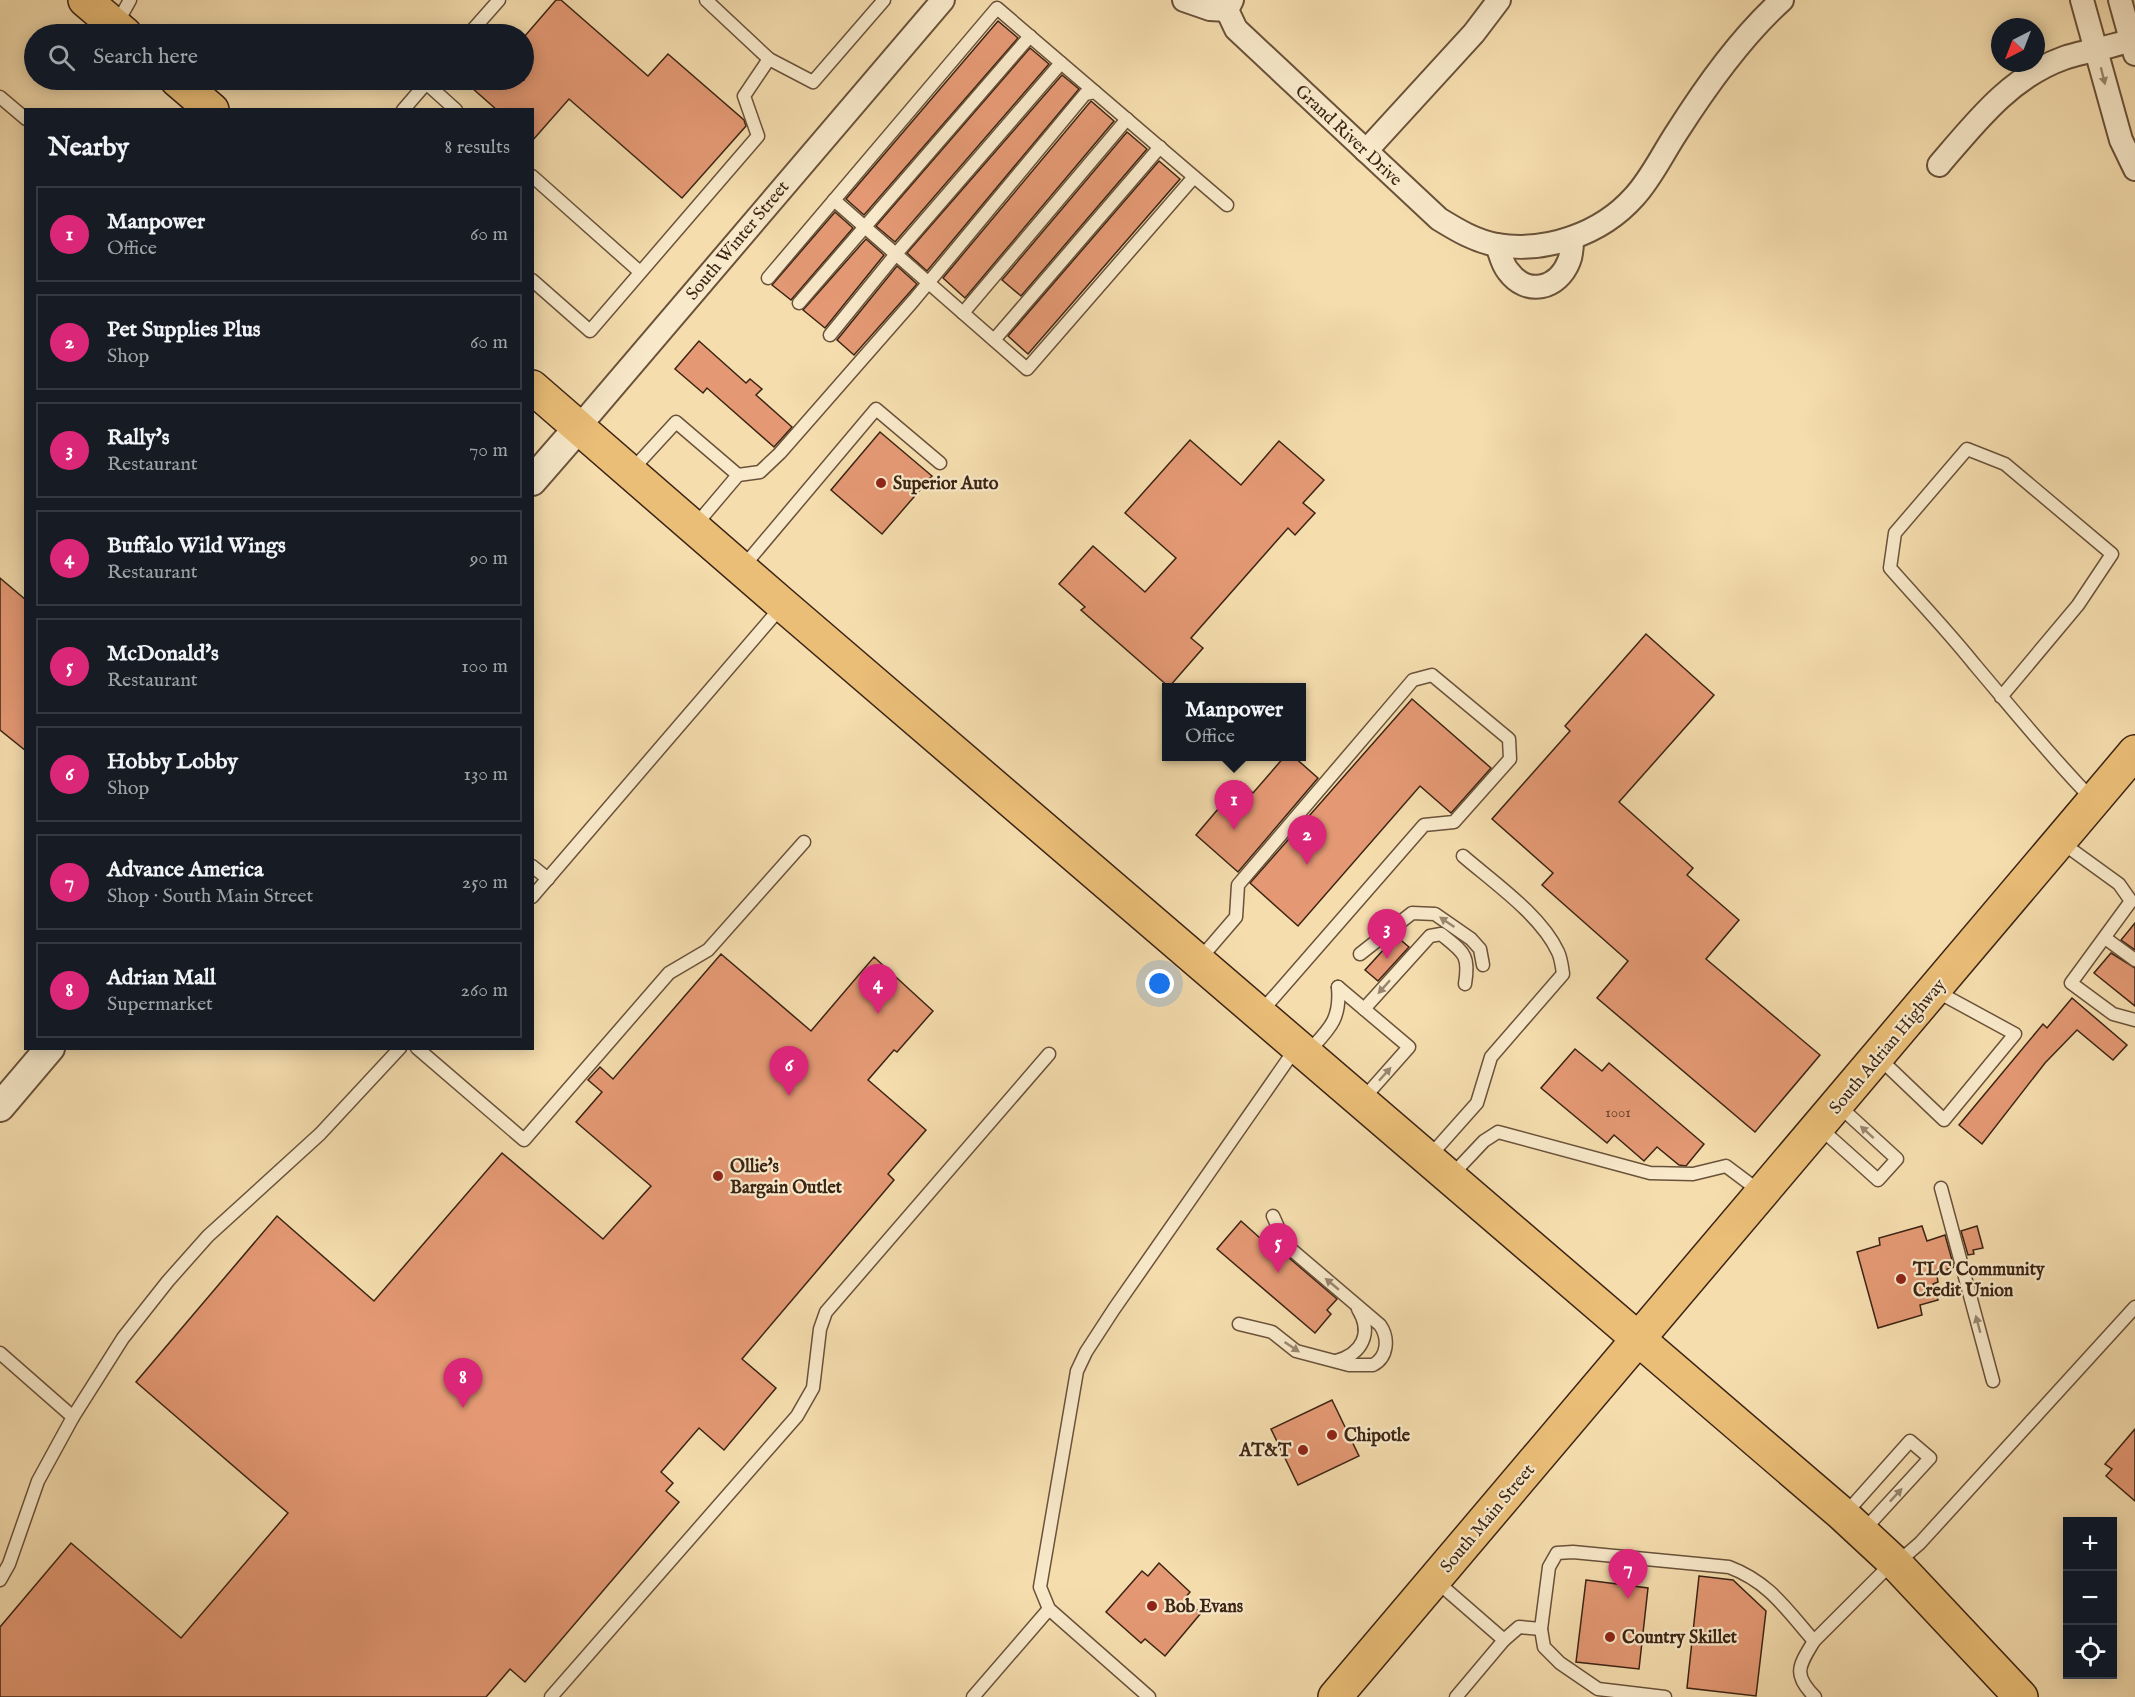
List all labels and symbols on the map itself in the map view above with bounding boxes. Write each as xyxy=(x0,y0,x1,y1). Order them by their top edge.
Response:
north arrow xyxy=(1991,18,2045,72)
one-way arrow xyxy=(2099,67,2109,86)
street label: Grand River Drive xyxy=(1289,80,1407,192)
street label: South Winter Street xyxy=(681,176,795,305)
place label: Superior Auto xyxy=(893,473,999,496)
marker: Superior Auto xyxy=(874,476,888,490)
pin: 1 xyxy=(1214,780,1254,830)
pin: 2 xyxy=(1288,816,1326,865)
pin: 3 xyxy=(1368,910,1406,959)
one-way arrow xyxy=(1440,916,1456,928)
pin: 4 xyxy=(858,964,898,1014)
your location xyxy=(1145,969,1174,998)
street label: South Adrian Highway xyxy=(1825,974,1952,1119)
one-way arrow xyxy=(1378,979,1391,994)
pin: 6 xyxy=(770,1046,808,1096)
one-way arrow xyxy=(1378,1067,1391,1082)
house number: 1001 xyxy=(1605,1103,1631,1122)
one-way arrow xyxy=(1860,1126,1875,1139)
place label: Ollie's Bargain Outlet xyxy=(730,1156,843,1200)
marker: Ollie's Bargain Outlet xyxy=(711,1169,725,1183)
pin: 5 xyxy=(1258,1224,1298,1273)
place label: TLC Community Credit Union xyxy=(1912,1259,2046,1303)
marker: TLC Community Credit Union xyxy=(1894,1272,1908,1286)
one-way arrow xyxy=(1324,1277,1340,1290)
one-way arrow xyxy=(1973,1315,1982,1333)
one-way arrow xyxy=(1283,1341,1300,1352)
pin: 8 xyxy=(444,1358,482,1408)
place label: Chipotle xyxy=(1344,1425,1411,1448)
marker: Chipotle xyxy=(1325,1428,1339,1442)
place label: AT&T xyxy=(1239,1440,1292,1463)
marker: AT&T xyxy=(1296,1443,1310,1457)
street label: South Main Street xyxy=(1436,1460,1541,1578)
one-way arrow xyxy=(1889,1488,1902,1503)
pin: 7 xyxy=(1608,1550,1648,1599)
place label: Bob Evans xyxy=(1164,1596,1244,1619)
marker: Bob Evans xyxy=(1145,1599,1159,1613)
place label: Country Skillet xyxy=(1622,1627,1738,1650)
marker: Country Skillet xyxy=(1603,1630,1617,1644)

